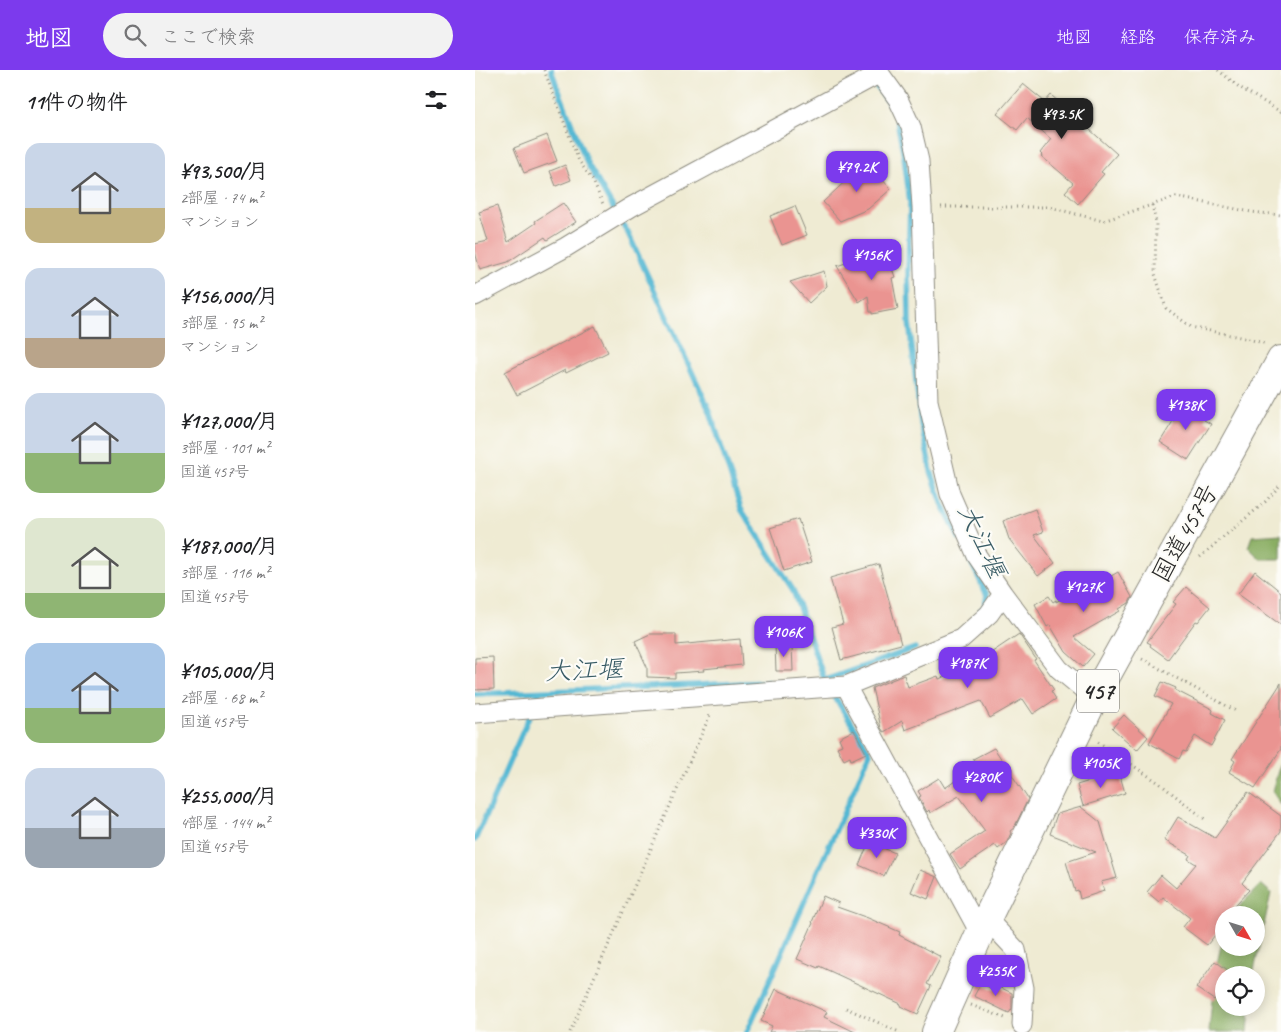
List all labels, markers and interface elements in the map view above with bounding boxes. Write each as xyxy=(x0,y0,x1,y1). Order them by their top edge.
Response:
search box xyxy=(103,13,453,58)
icon: search xyxy=(121,21,149,49)
text: 地図 xyxy=(25,23,73,53)
text: ここで検索 xyxy=(161,25,256,49)
text: 地図 xyxy=(1056,26,1092,48)
text: 経路 xyxy=(1120,26,1156,48)
text: 保存済み xyxy=(1184,26,1256,48)
icon: filters xyxy=(422,86,450,114)
text: 11件の物件 xyxy=(25,89,128,115)
pin: ¥93.5K xyxy=(1021,98,1103,140)
text: ¥93.5K xyxy=(1042,104,1082,124)
pin: ¥79.2K xyxy=(816,150,898,193)
text: ¥79.2K xyxy=(837,157,877,177)
text: ¥93,500/月 xyxy=(180,158,268,184)
icon: home xyxy=(65,163,125,223)
text: 2部屋 · 74 m² xyxy=(180,188,262,208)
text: マンション xyxy=(180,212,259,232)
pin: ¥156K xyxy=(837,238,907,281)
text: ¥156K xyxy=(853,245,891,265)
text: ¥156,000/月 xyxy=(180,283,278,309)
icon: home xyxy=(65,288,125,348)
text: 3部屋 · 95 m² xyxy=(180,313,262,333)
text: マンション xyxy=(180,337,259,357)
pin: ¥138K xyxy=(1151,388,1221,431)
text: ¥138K xyxy=(1168,395,1204,415)
text: ¥127,000/月 xyxy=(180,408,278,434)
icon: home xyxy=(65,413,125,473)
text: 3部屋 · 101 m² xyxy=(180,438,270,458)
text: 国道457号 xyxy=(180,462,250,482)
street label: 国道457号 xyxy=(1145,478,1225,588)
water label: 大江堰 xyxy=(951,499,1015,586)
text: ¥187,000/月 xyxy=(180,533,278,559)
icon: home xyxy=(65,538,125,598)
text: 3部屋 · 116 m² xyxy=(180,563,270,583)
pin: ¥127K xyxy=(1049,570,1119,613)
text: ¥127K xyxy=(1066,577,1102,597)
text: 国道457号 xyxy=(180,587,250,607)
pin: ¥106K xyxy=(749,616,819,658)
text: ¥106K xyxy=(765,622,803,642)
pin: ¥187K xyxy=(933,646,1003,689)
water label: 大江堰 xyxy=(544,652,627,688)
text: ¥187K xyxy=(950,653,986,673)
text: ¥105,000/月 xyxy=(180,658,278,684)
icon: home xyxy=(65,663,125,723)
road number: 457 xyxy=(1077,670,1119,712)
text: 2部屋 · 68 m² xyxy=(180,688,262,708)
text: 国道457号 xyxy=(180,712,250,732)
pin: ¥105K xyxy=(1066,746,1136,789)
text: ¥105K xyxy=(1083,753,1119,773)
pin: ¥280K xyxy=(947,760,1017,803)
text: ¥280K xyxy=(964,767,1000,787)
text: ¥255,000/月 xyxy=(180,783,278,809)
icon: home xyxy=(65,788,125,848)
text: 4部屋 · 144 m² xyxy=(180,813,270,833)
pin: ¥330K xyxy=(842,816,912,859)
text: ¥330K xyxy=(859,823,895,843)
text: 国道457号 xyxy=(180,837,250,857)
north arrow xyxy=(1215,906,1265,956)
map controls xyxy=(1215,906,1265,1016)
pin: ¥255K xyxy=(961,954,1031,997)
text: ¥255K xyxy=(978,961,1014,981)
button: locate xyxy=(1215,966,1265,1016)

